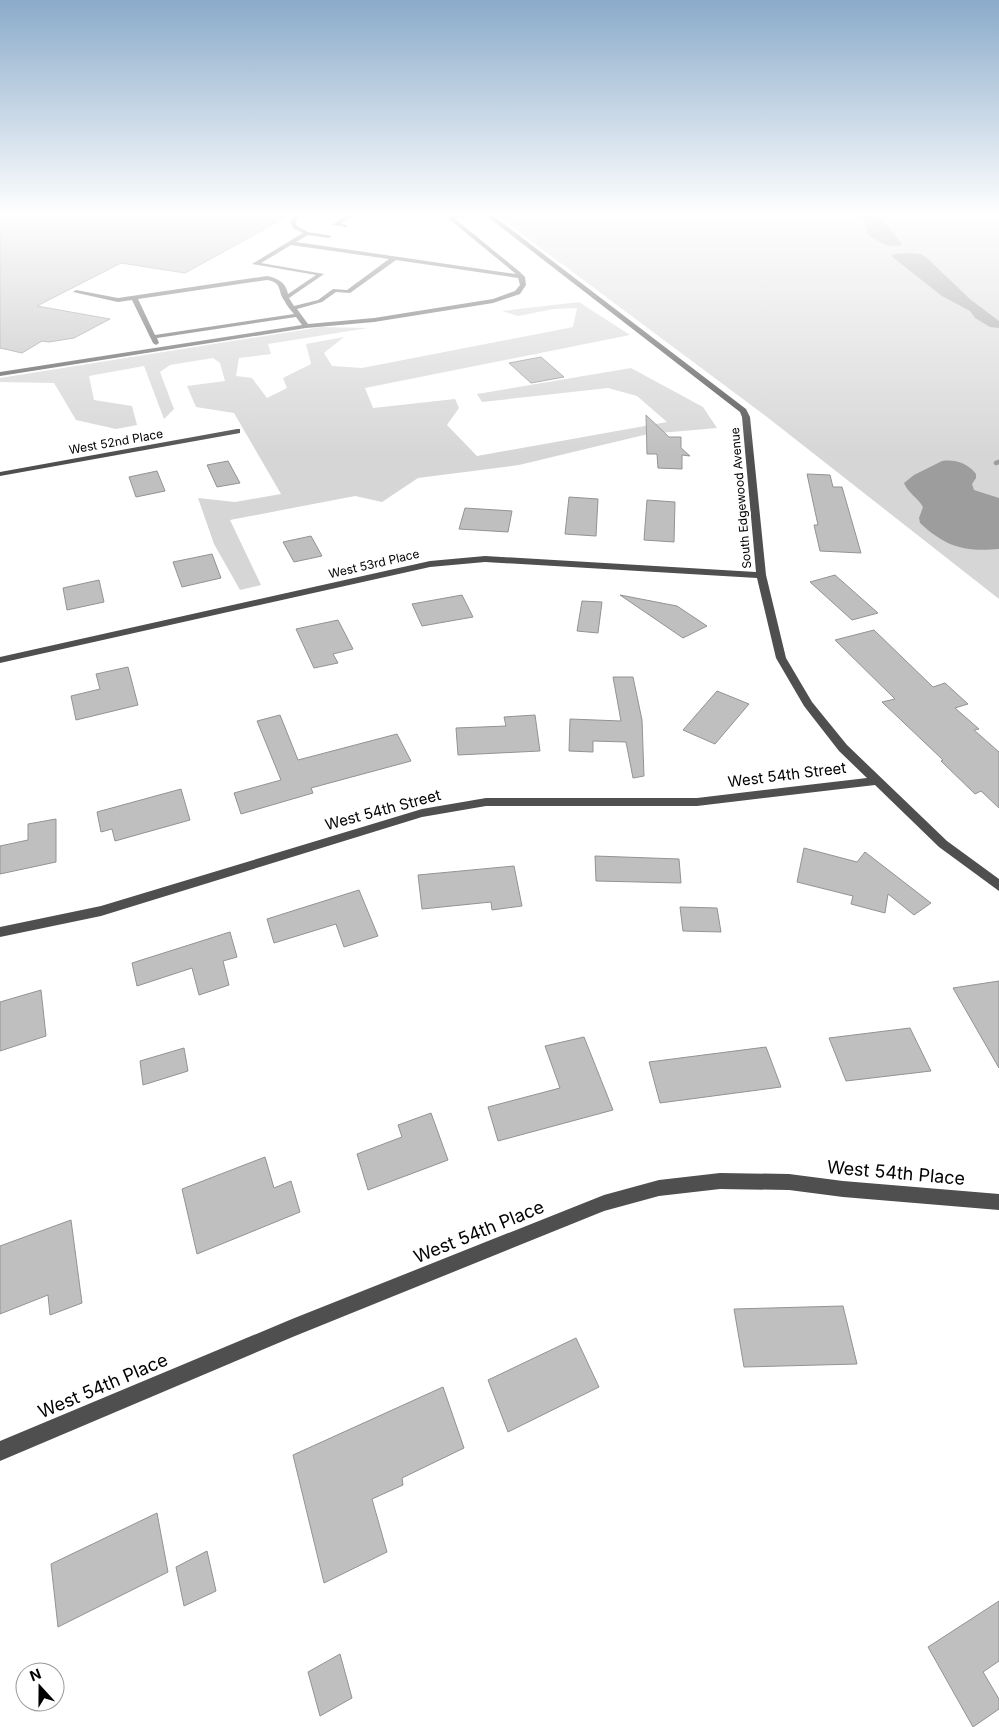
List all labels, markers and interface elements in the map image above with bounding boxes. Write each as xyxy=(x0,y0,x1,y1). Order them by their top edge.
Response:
street label: West 52nd Place xyxy=(68,426,164,457)
street label: South Edgewood Avenue xyxy=(727,427,754,569)
street label: West 53rd Place xyxy=(327,546,421,581)
street label: West 54th Street xyxy=(727,758,847,791)
street label: West 54th Street xyxy=(323,785,443,834)
street label: West 54th Place xyxy=(826,1156,966,1189)
street label: West 54th Place xyxy=(411,1196,547,1267)
street label: West 54th Place xyxy=(35,1349,171,1422)
north arrow xyxy=(15,1662,65,1712)
text: N xyxy=(27,1665,43,1684)

